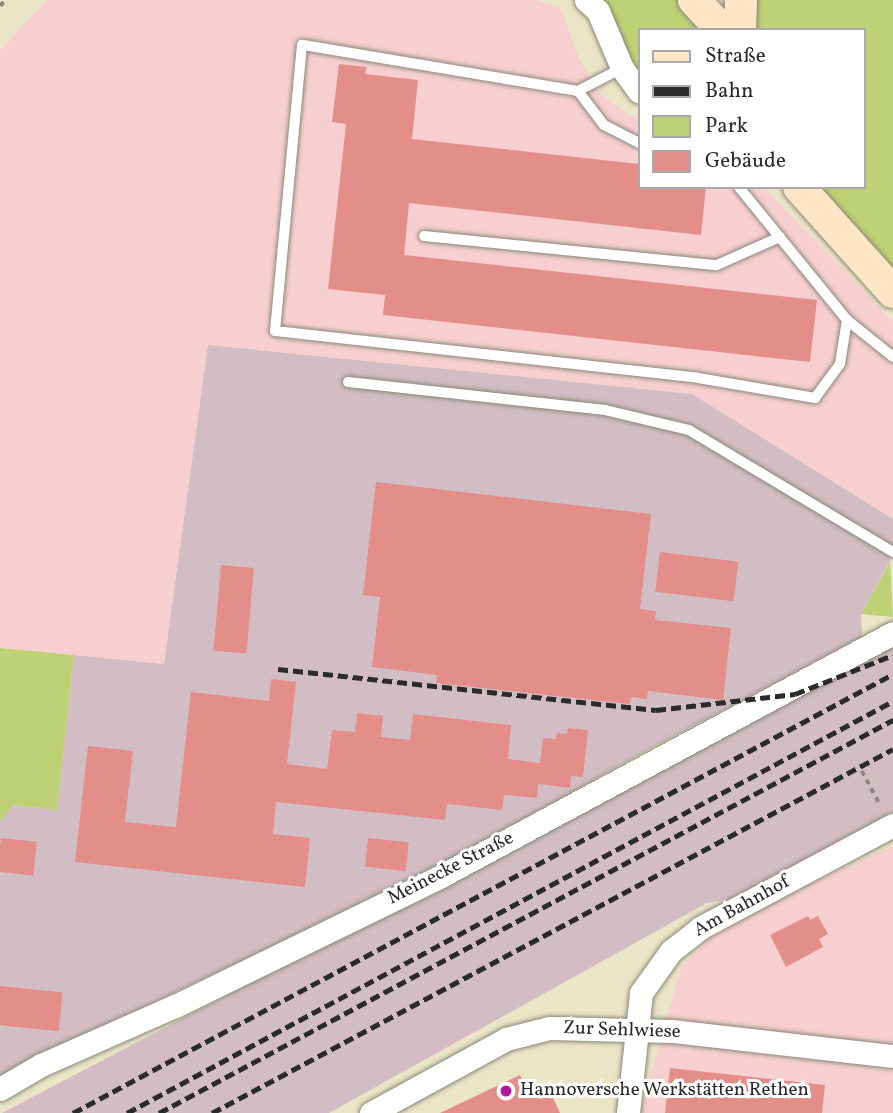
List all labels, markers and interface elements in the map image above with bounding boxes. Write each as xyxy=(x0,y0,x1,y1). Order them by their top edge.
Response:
legend xyxy=(638,28,865,189)
text: Straße xyxy=(705,42,766,71)
text: Bahn xyxy=(705,77,754,106)
text: Park xyxy=(705,112,748,141)
text: Gebäude xyxy=(705,147,786,176)
street label: Meinecke Straße xyxy=(384,827,518,911)
street label: Am Bahnhof xyxy=(690,871,794,943)
street label: Zur Sehlwiese xyxy=(563,1018,681,1044)
place label: Hannoversche Werkstätten Rethen xyxy=(520,1080,809,1102)
marker: Hannoversche Werkstätten Rethen xyxy=(498,1083,514,1099)

